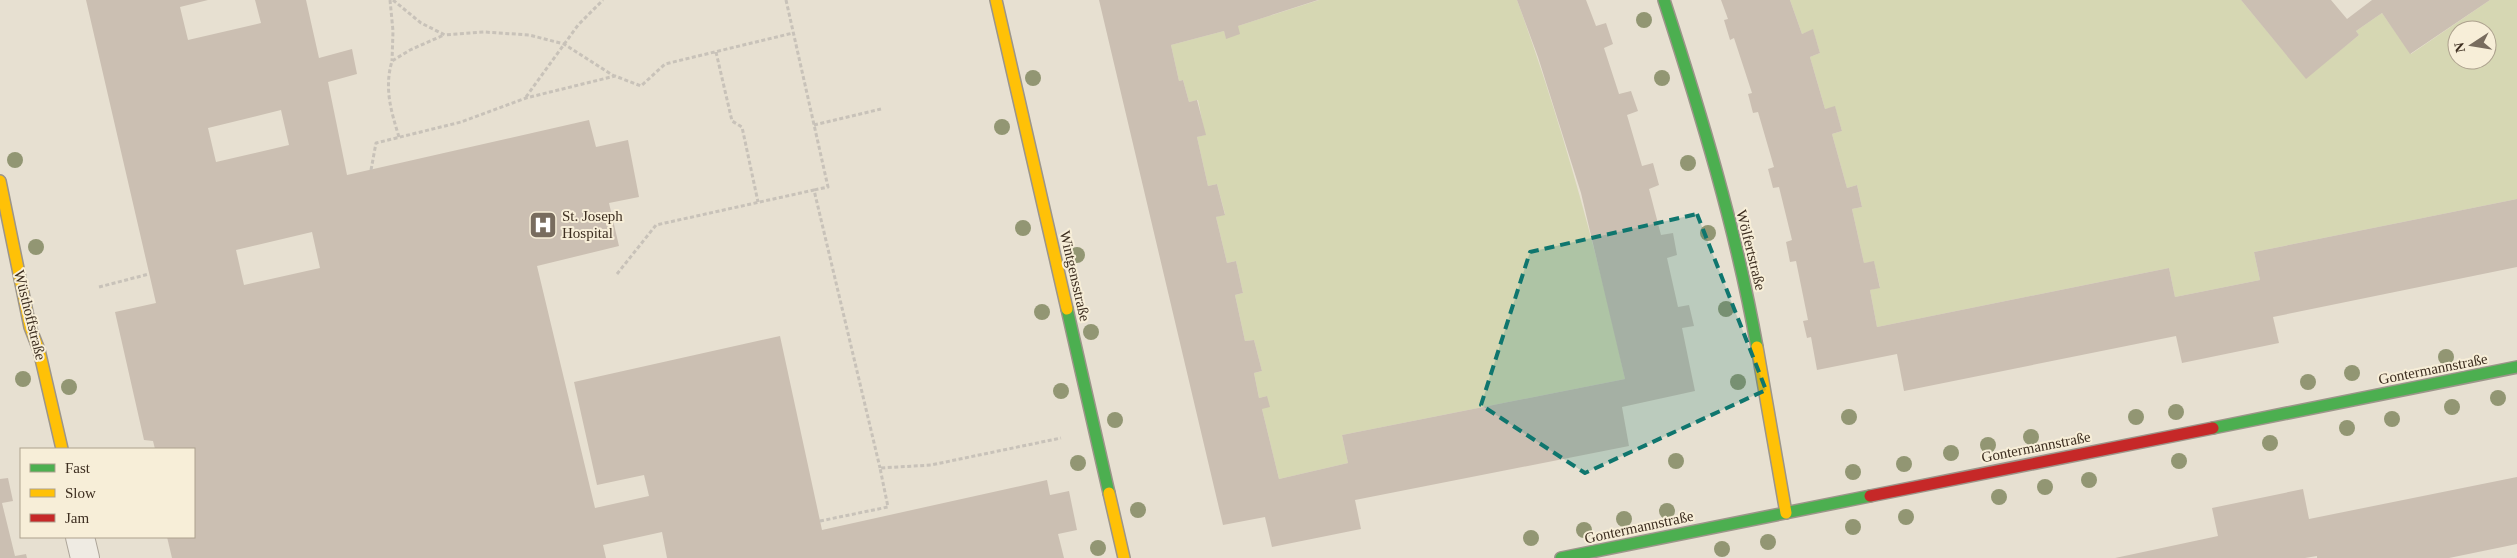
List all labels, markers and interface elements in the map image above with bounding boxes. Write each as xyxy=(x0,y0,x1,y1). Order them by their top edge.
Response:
north arrow xyxy=(2447,20,2497,70)
text: N xyxy=(2451,41,2468,54)
place label: St. Joseph Hospital xyxy=(562,208,623,241)
street label: Wölfertstraße xyxy=(1733,208,1769,292)
hospital icon: St. Joseph Hospital xyxy=(528,210,558,240)
street label: Wintgensstraße xyxy=(1057,229,1093,323)
street label: Wüsthoffstraße xyxy=(11,268,49,362)
street label: Gontermannstraße xyxy=(2377,351,2489,387)
street label: Gontermannstraße xyxy=(1980,429,2092,465)
legend xyxy=(20,448,195,538)
text: Fast xyxy=(65,460,91,476)
text: Slow xyxy=(65,485,96,501)
street label: Gontermannstraße xyxy=(1583,508,1695,546)
text: Jam xyxy=(65,510,89,526)

